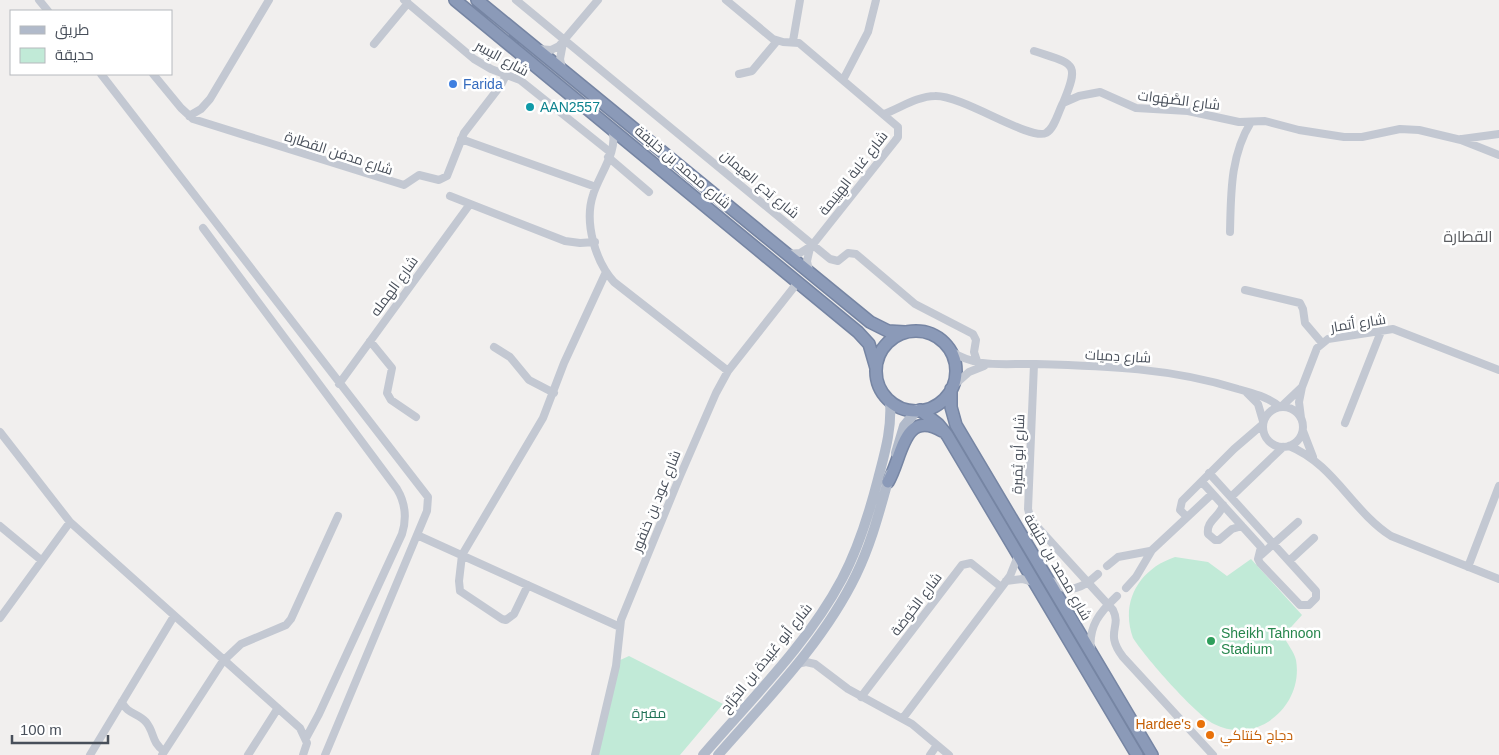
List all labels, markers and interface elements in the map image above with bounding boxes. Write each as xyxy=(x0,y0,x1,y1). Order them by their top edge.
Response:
legend xyxy=(10,10,172,75)
text: طريق xyxy=(55,21,89,40)
street label: شارع البِسِر xyxy=(471,36,532,80)
text: حديقة xyxy=(55,46,94,63)
place label: Farida xyxy=(463,76,503,92)
marker: Farida xyxy=(447,78,459,90)
street label: شارع الصَّهَوات xyxy=(1137,87,1221,114)
place label: AAN2557 xyxy=(540,99,600,115)
marker: AAN2557 xyxy=(524,101,536,113)
street label: شارع محمد بن خليفة xyxy=(631,122,734,212)
street label: شارع مدفن القطارة xyxy=(283,128,395,179)
street label: شارع غابة الهِيَيمة xyxy=(815,128,893,220)
street label: شارع بَدع العِيمان xyxy=(717,147,802,222)
district label: القطارة xyxy=(1443,228,1493,246)
street label: شارع الهمله xyxy=(367,253,422,319)
street label: شارع أتمار xyxy=(1328,310,1387,336)
street label: شارع دِميات xyxy=(1085,346,1151,367)
street label: شارع أبو ثِمَيرة xyxy=(1008,414,1028,494)
street label: شارع عود بن خنفور xyxy=(628,448,685,555)
street label: شارع محمد بن خليفة xyxy=(1020,511,1095,623)
street label: شارع الخَوضة xyxy=(887,569,946,639)
street label: شارع أبو عُبَيدة بن الجَرَّاح xyxy=(716,599,816,717)
place label: Sheikh Tahnoon Stadium xyxy=(1221,625,1321,657)
marker: Sheikh Tahnoon Stadium xyxy=(1205,635,1217,647)
park label: مقبرة xyxy=(632,705,666,721)
scale bar xyxy=(12,712,109,744)
place label: Hardee's xyxy=(1135,716,1191,732)
marker: Hardee's xyxy=(1195,718,1207,730)
text: 100 m xyxy=(20,721,62,738)
place label: دجاج كنتاكي xyxy=(1220,727,1293,747)
marker: دجاج كنتاكي xyxy=(1204,729,1216,741)

